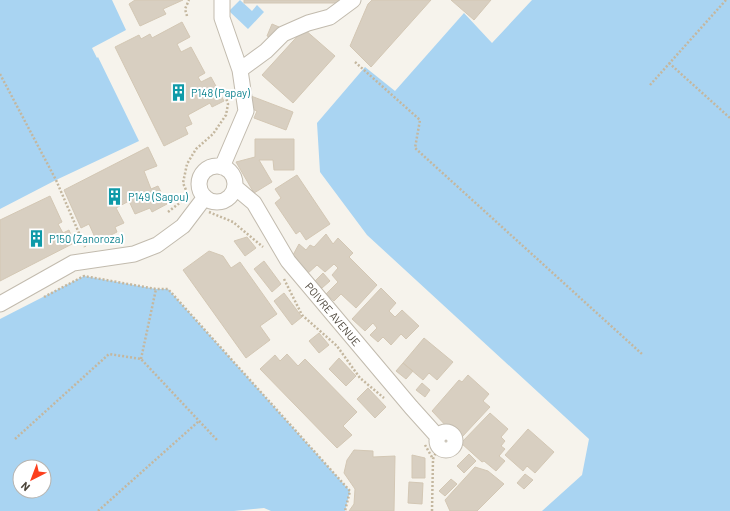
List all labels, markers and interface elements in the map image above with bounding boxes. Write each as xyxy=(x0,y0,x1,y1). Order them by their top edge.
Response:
building icon: P148 (Papay) xyxy=(168,82,188,102)
place label: P148 (Papay) xyxy=(191,86,250,99)
building icon: P149 (Sagou) xyxy=(105,186,125,206)
place label: P149 (Sagou) xyxy=(128,190,188,203)
building icon: P150 (Zanoroza) xyxy=(26,228,46,248)
place label: P150 (Zanoroza) xyxy=(49,232,123,245)
street label: POIVRE AVENUE xyxy=(303,280,363,349)
north arrow xyxy=(12,459,52,499)
text: N xyxy=(18,480,32,494)

